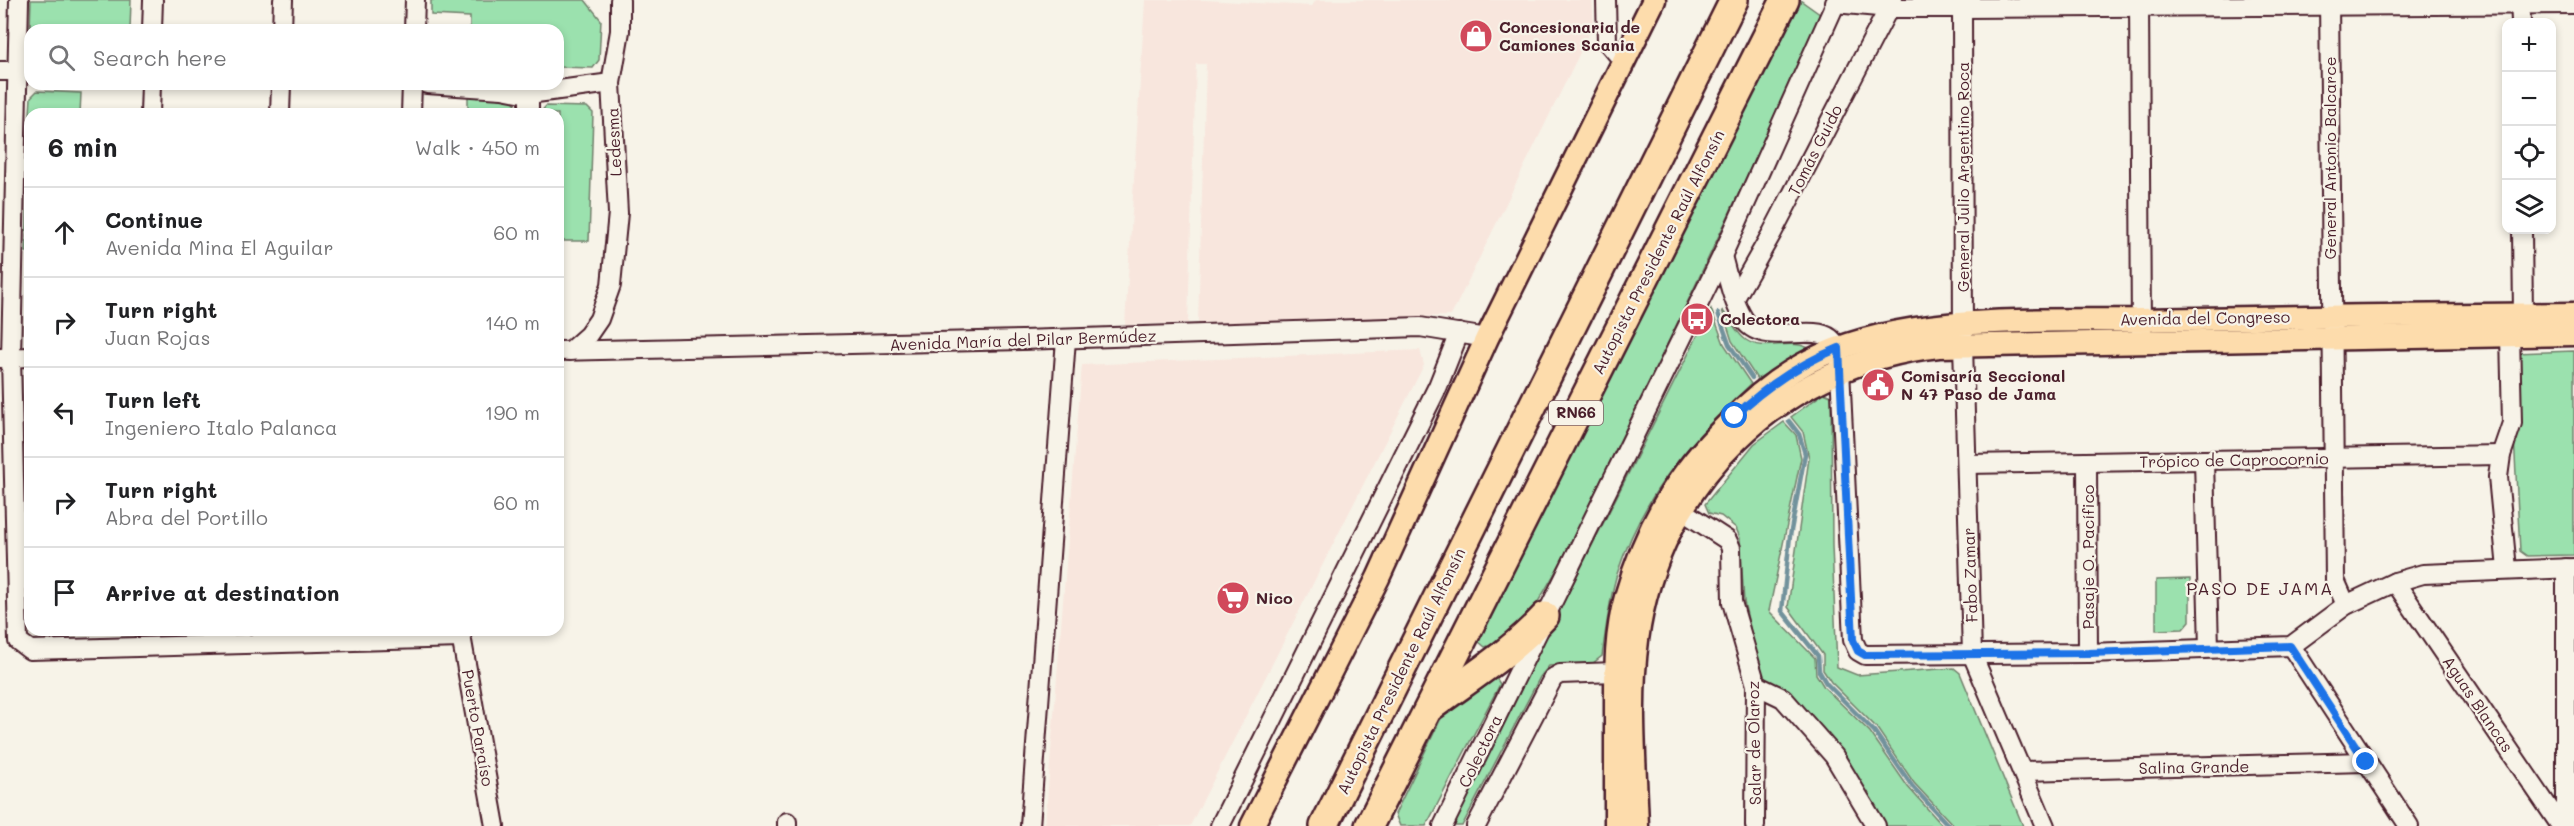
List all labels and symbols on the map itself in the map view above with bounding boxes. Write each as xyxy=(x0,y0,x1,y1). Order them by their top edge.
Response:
place label: Concesionaria de Camiones Scania xyxy=(1499,16,1640,55)
shop icon: Concesionaria de Camiones Scania xyxy=(1458,18,1494,54)
street label: General Antonio Balcarce xyxy=(2319,56,2340,260)
street label: General Julio Argentino Roca xyxy=(1952,62,1973,292)
street label: Tomás Guido xyxy=(1783,101,1846,199)
street label: Ledesma xyxy=(601,107,626,177)
street label: Autopista Presidente Raúl Alfonsín xyxy=(1586,126,1729,378)
bus stop icon: Colectora xyxy=(1679,301,1715,337)
street label: Avenida del Congreso xyxy=(2120,306,2290,329)
place label: Colectora xyxy=(1720,308,1800,329)
street label: Avenida María del Pilar Bermúdez xyxy=(889,324,1157,355)
place label: Comisaría Seccional N 47 Paso de Jama xyxy=(1901,365,2065,404)
public building icon: Comisaría Seccional N 47 Paso de Jama xyxy=(1860,367,1896,403)
road number: RN66 xyxy=(1549,401,1603,425)
route start xyxy=(1721,402,1747,428)
street label: Trópico de Caprocornio xyxy=(2139,447,2329,472)
street label: Pasaje O. Pacífico xyxy=(2077,485,2098,629)
street label: Fabo Zamar xyxy=(1957,527,1982,623)
street label: Autopista Presidente Raúl Alfonsín xyxy=(1332,544,1470,798)
district label: PASO DE JAMA xyxy=(2186,576,2334,600)
supermarket icon: Nico xyxy=(1215,580,1251,616)
place label: Nico xyxy=(1256,587,1293,608)
street label: Aguas Blancas xyxy=(2438,651,2518,756)
street label: Puerto Paraíso xyxy=(458,668,499,788)
street label: Salar de Olaroz xyxy=(1742,681,1765,805)
street label: Colectora xyxy=(1453,711,1506,791)
route end xyxy=(2352,748,2378,774)
street label: Salina Grande xyxy=(2139,755,2249,778)

